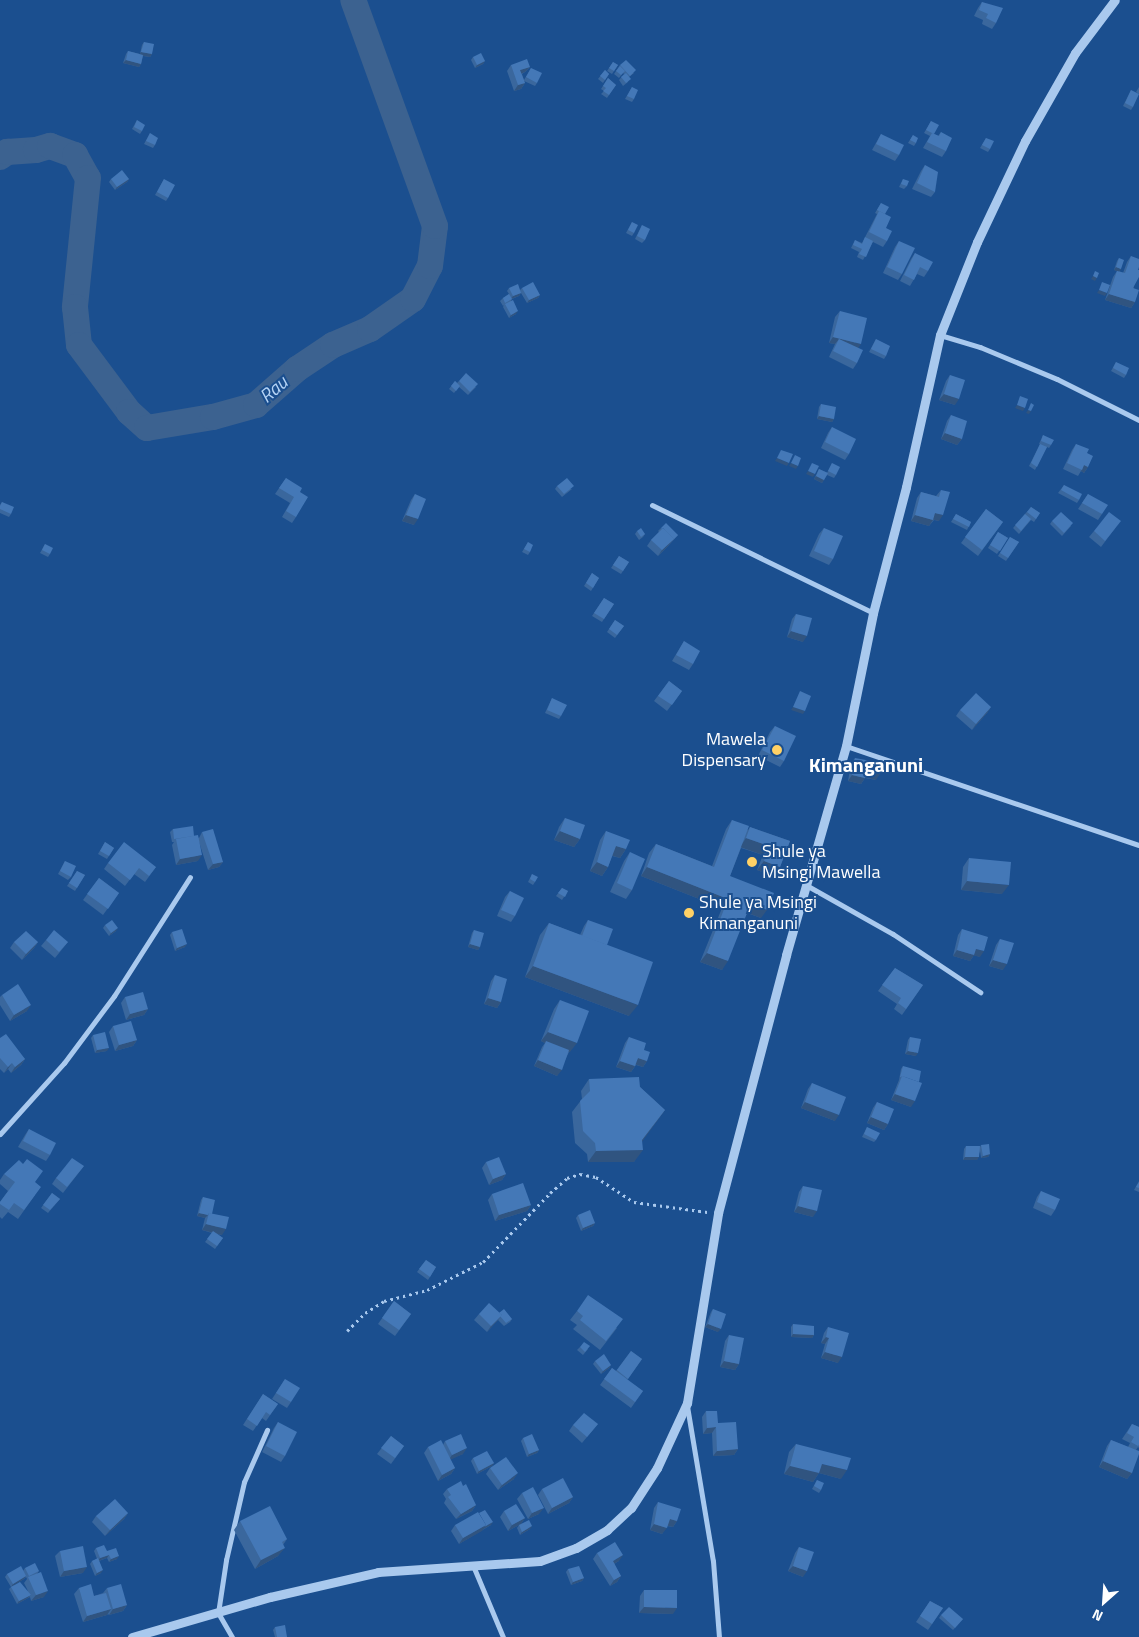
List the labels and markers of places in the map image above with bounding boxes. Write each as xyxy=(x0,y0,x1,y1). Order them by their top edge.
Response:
place label: Mawela Dispensary xyxy=(682,729,766,772)
marker: Mawela Dispensary xyxy=(770,743,784,757)
place label: Shule ya Msingi Mawella xyxy=(762,841,880,884)
marker: Shule ya Msingi Mawella xyxy=(746,856,758,868)
place label: Shule ya Msingi Kimanganuni xyxy=(699,892,817,934)
marker: Shule ya Msingi Kimanganuni xyxy=(683,907,695,919)

